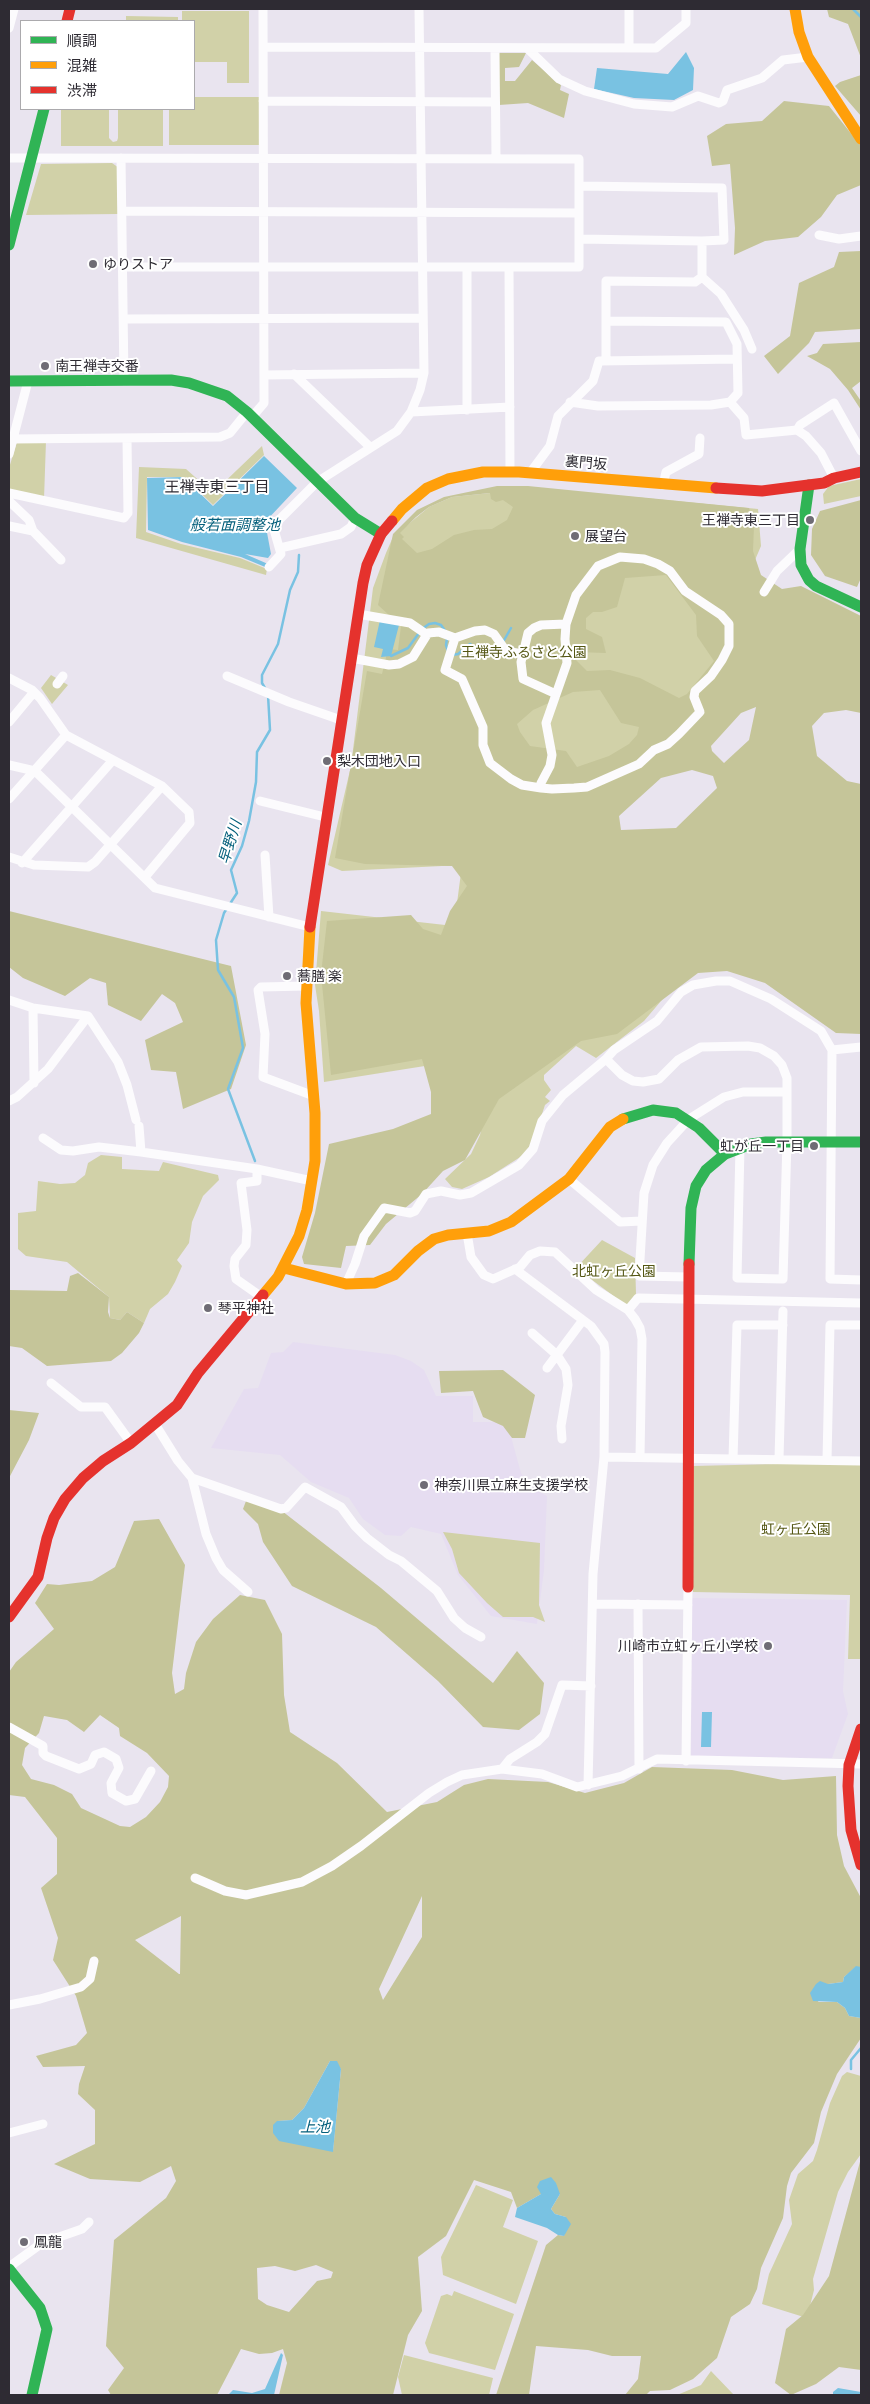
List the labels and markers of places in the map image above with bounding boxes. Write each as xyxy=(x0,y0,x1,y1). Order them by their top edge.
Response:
place label: ゆりストア xyxy=(103,256,173,272)
marker: ゆりストア xyxy=(87,258,99,270)
place label: 南王禅寺交番 xyxy=(55,358,139,374)
marker: 南王禅寺交番 xyxy=(39,360,51,372)
place label: 王禅寺東三丁目 xyxy=(702,512,800,528)
marker: 王禅寺東三丁目 xyxy=(804,514,816,526)
place label: 展望台 xyxy=(585,528,627,544)
marker: 展望台 xyxy=(569,530,581,542)
place label: 梨木団地入口 xyxy=(337,753,421,769)
marker: 梨木団地入口 xyxy=(321,755,333,767)
place label: 蕎膳 楽 xyxy=(297,968,342,984)
marker: 蕎膳 楽 xyxy=(281,970,293,982)
place label: 虹が丘一丁目 xyxy=(720,1138,804,1154)
marker: 虹が丘一丁目 xyxy=(808,1140,820,1152)
place label: 琴平神社 xyxy=(218,1300,274,1316)
marker: 琴平神社 xyxy=(202,1302,214,1314)
place label: 神奈川県立麻生支援学校 xyxy=(434,1477,588,1493)
marker: 神奈川県立麻生支援学校 xyxy=(418,1479,430,1491)
place label: 川崎市立虹ヶ丘小学校 xyxy=(618,1638,758,1654)
marker: 川崎市立虹ヶ丘小学校 xyxy=(762,1640,774,1652)
place label: 鳳龍 xyxy=(34,2234,62,2250)
marker: 鳳龍 xyxy=(18,2236,30,2248)

